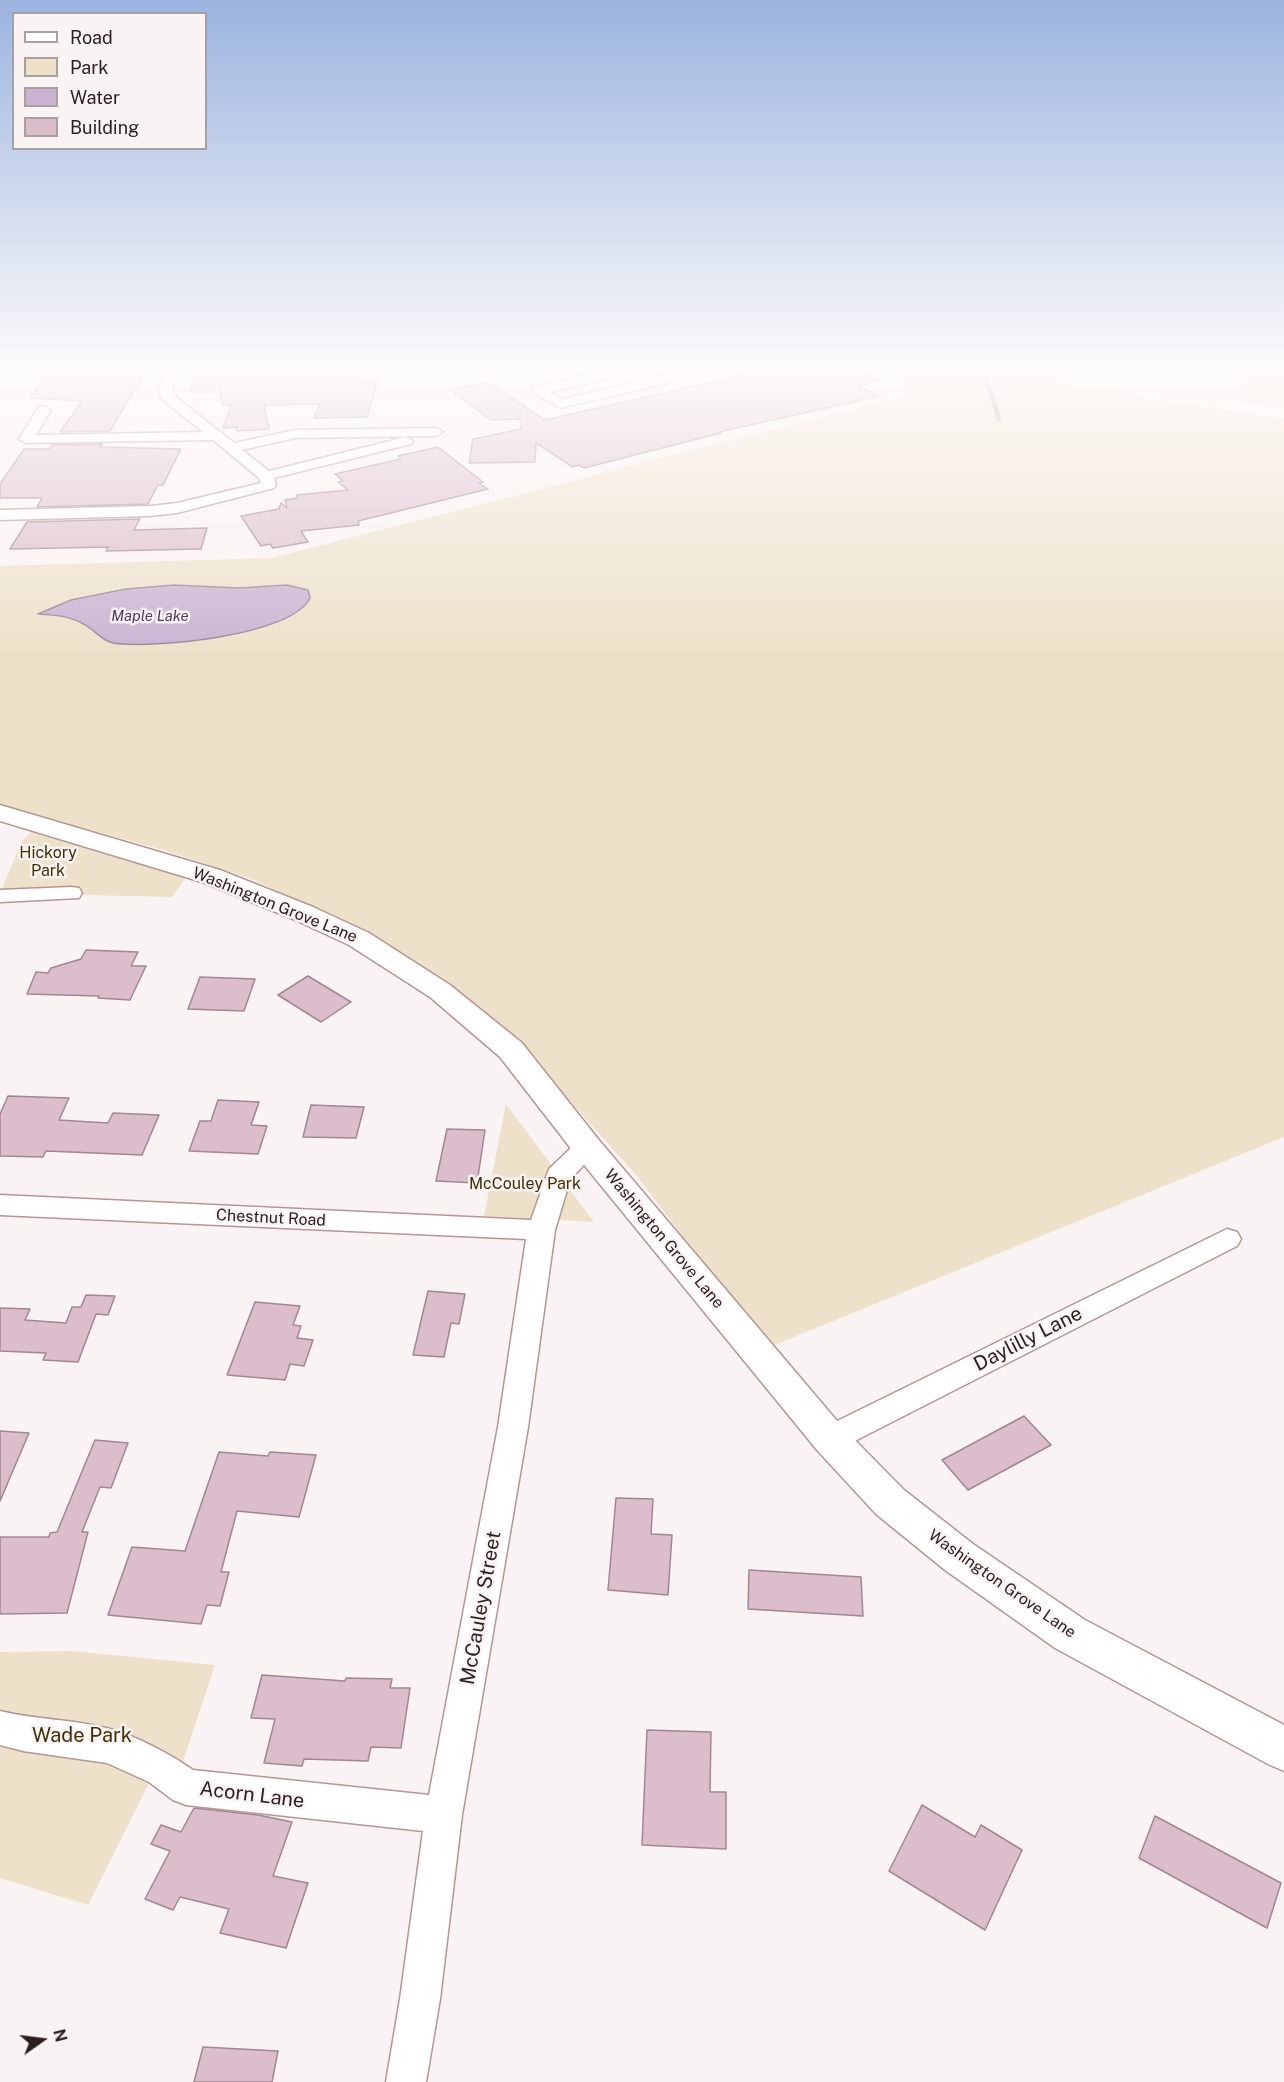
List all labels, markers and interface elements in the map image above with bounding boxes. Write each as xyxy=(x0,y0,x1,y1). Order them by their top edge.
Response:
legend xyxy=(12,12,207,150)
text: Road xyxy=(70,27,113,48)
text: Park xyxy=(70,57,108,78)
text: Water xyxy=(70,87,120,108)
text: Building xyxy=(70,117,139,138)
water label: Maple Lake xyxy=(111,607,189,625)
park label: Hickory Park xyxy=(19,843,77,881)
street label: Washington Grove Lane xyxy=(190,863,360,947)
street label: Washington Grove Lane xyxy=(600,1165,728,1313)
park label: McCouley Park xyxy=(469,1174,581,1194)
street label: Chestnut Road xyxy=(216,1206,326,1230)
street label: Daylilly Lane xyxy=(970,1301,1086,1377)
street label: Washington Grove Lane xyxy=(924,1526,1080,1642)
street label: McCauley Street xyxy=(456,1529,506,1687)
park label: Wade Park xyxy=(32,1724,132,1748)
street label: Acorn Lane xyxy=(198,1777,306,1813)
north arrow xyxy=(12,2010,72,2070)
text: N xyxy=(49,2027,71,2044)

